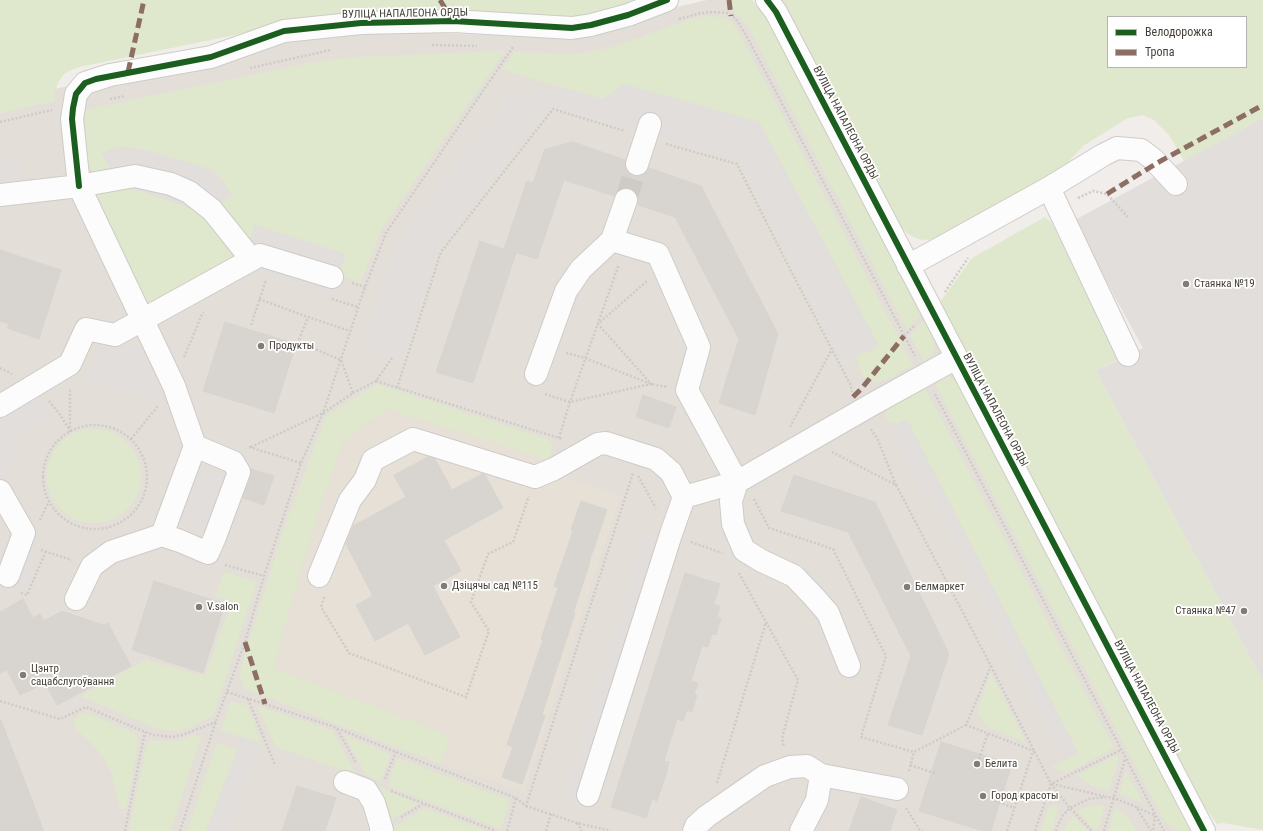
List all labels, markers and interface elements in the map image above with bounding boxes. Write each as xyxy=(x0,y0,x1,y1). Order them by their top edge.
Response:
street label: ВУЛІЦА НАПАЛЕОНА ОРДЫ xyxy=(342,6,468,22)
legend xyxy=(1107,16,1247,68)
text: Велодорожка xyxy=(1145,25,1213,39)
text: Тропа xyxy=(1145,45,1174,59)
street label: ВУЛІЦА НАПАЛЕОНА ОРДЫ xyxy=(810,64,880,182)
place label: Стаянка №19 xyxy=(1194,277,1255,291)
marker: Стаянка №19 xyxy=(1181,279,1191,289)
place label: Продукты xyxy=(269,339,314,353)
marker: Продукты xyxy=(256,341,266,351)
street label: ВУЛІЦА НАПАЛЕОНА ОРДЫ xyxy=(960,351,1030,469)
place label: Дзіцячы сад №115 xyxy=(452,579,538,593)
place label: Белмаркет xyxy=(915,580,965,594)
marker: Дзіцячы сад №115 xyxy=(439,581,449,591)
marker: Белмаркет xyxy=(902,582,912,592)
place label: V.salon xyxy=(207,600,239,614)
marker: V.salon xyxy=(194,602,204,612)
place label: Стаянка №47 xyxy=(1175,604,1236,618)
marker: Стаянка №47 xyxy=(1239,606,1249,616)
street label: ВУЛІЦА НАПАЛЕОНА ОРДЫ xyxy=(1111,638,1181,756)
place label: Цэнтр сацабслугоўвання xyxy=(31,662,114,688)
marker: Цэнтр сацабслугоўвання xyxy=(18,670,28,680)
place label: Белита xyxy=(985,757,1017,771)
marker: Белита xyxy=(972,759,982,769)
place label: Город красоты xyxy=(991,789,1058,803)
marker: Город красоты xyxy=(978,791,988,801)

